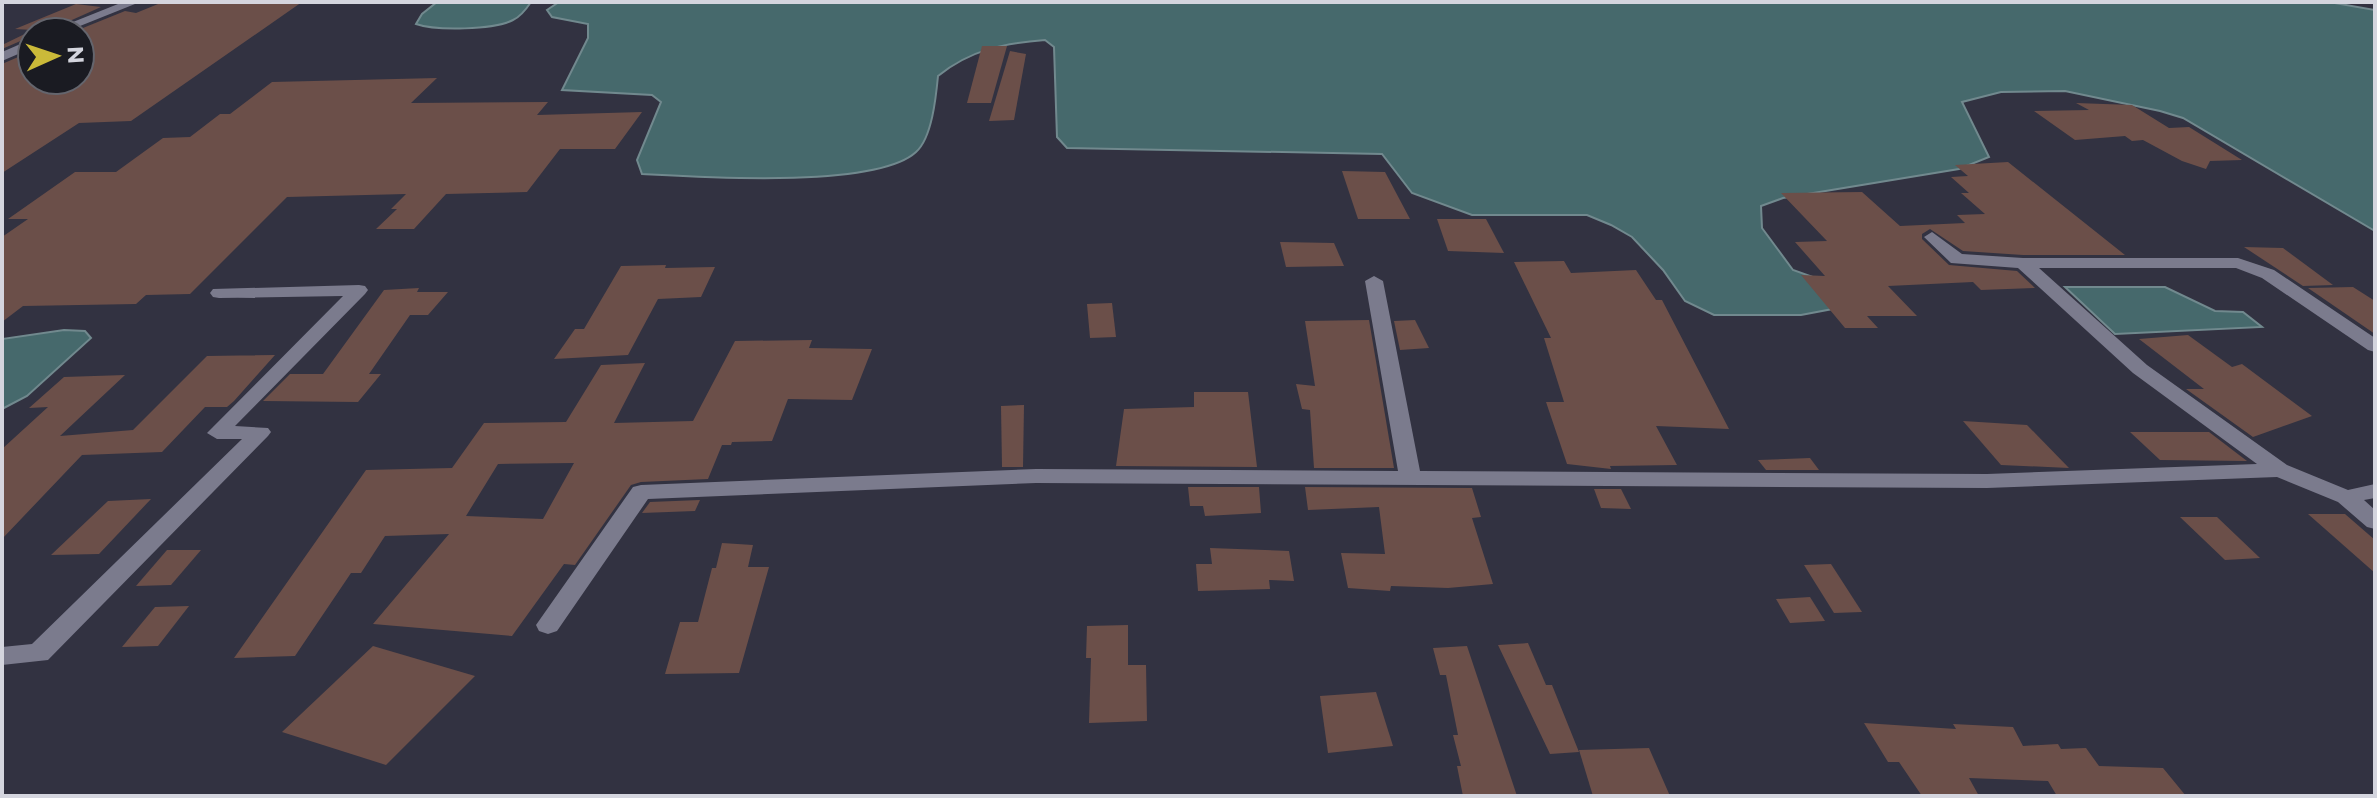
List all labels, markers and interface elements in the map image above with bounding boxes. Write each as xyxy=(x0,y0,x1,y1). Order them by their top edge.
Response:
north arrow xyxy=(16,16,96,96)
text: N xyxy=(62,45,89,65)

